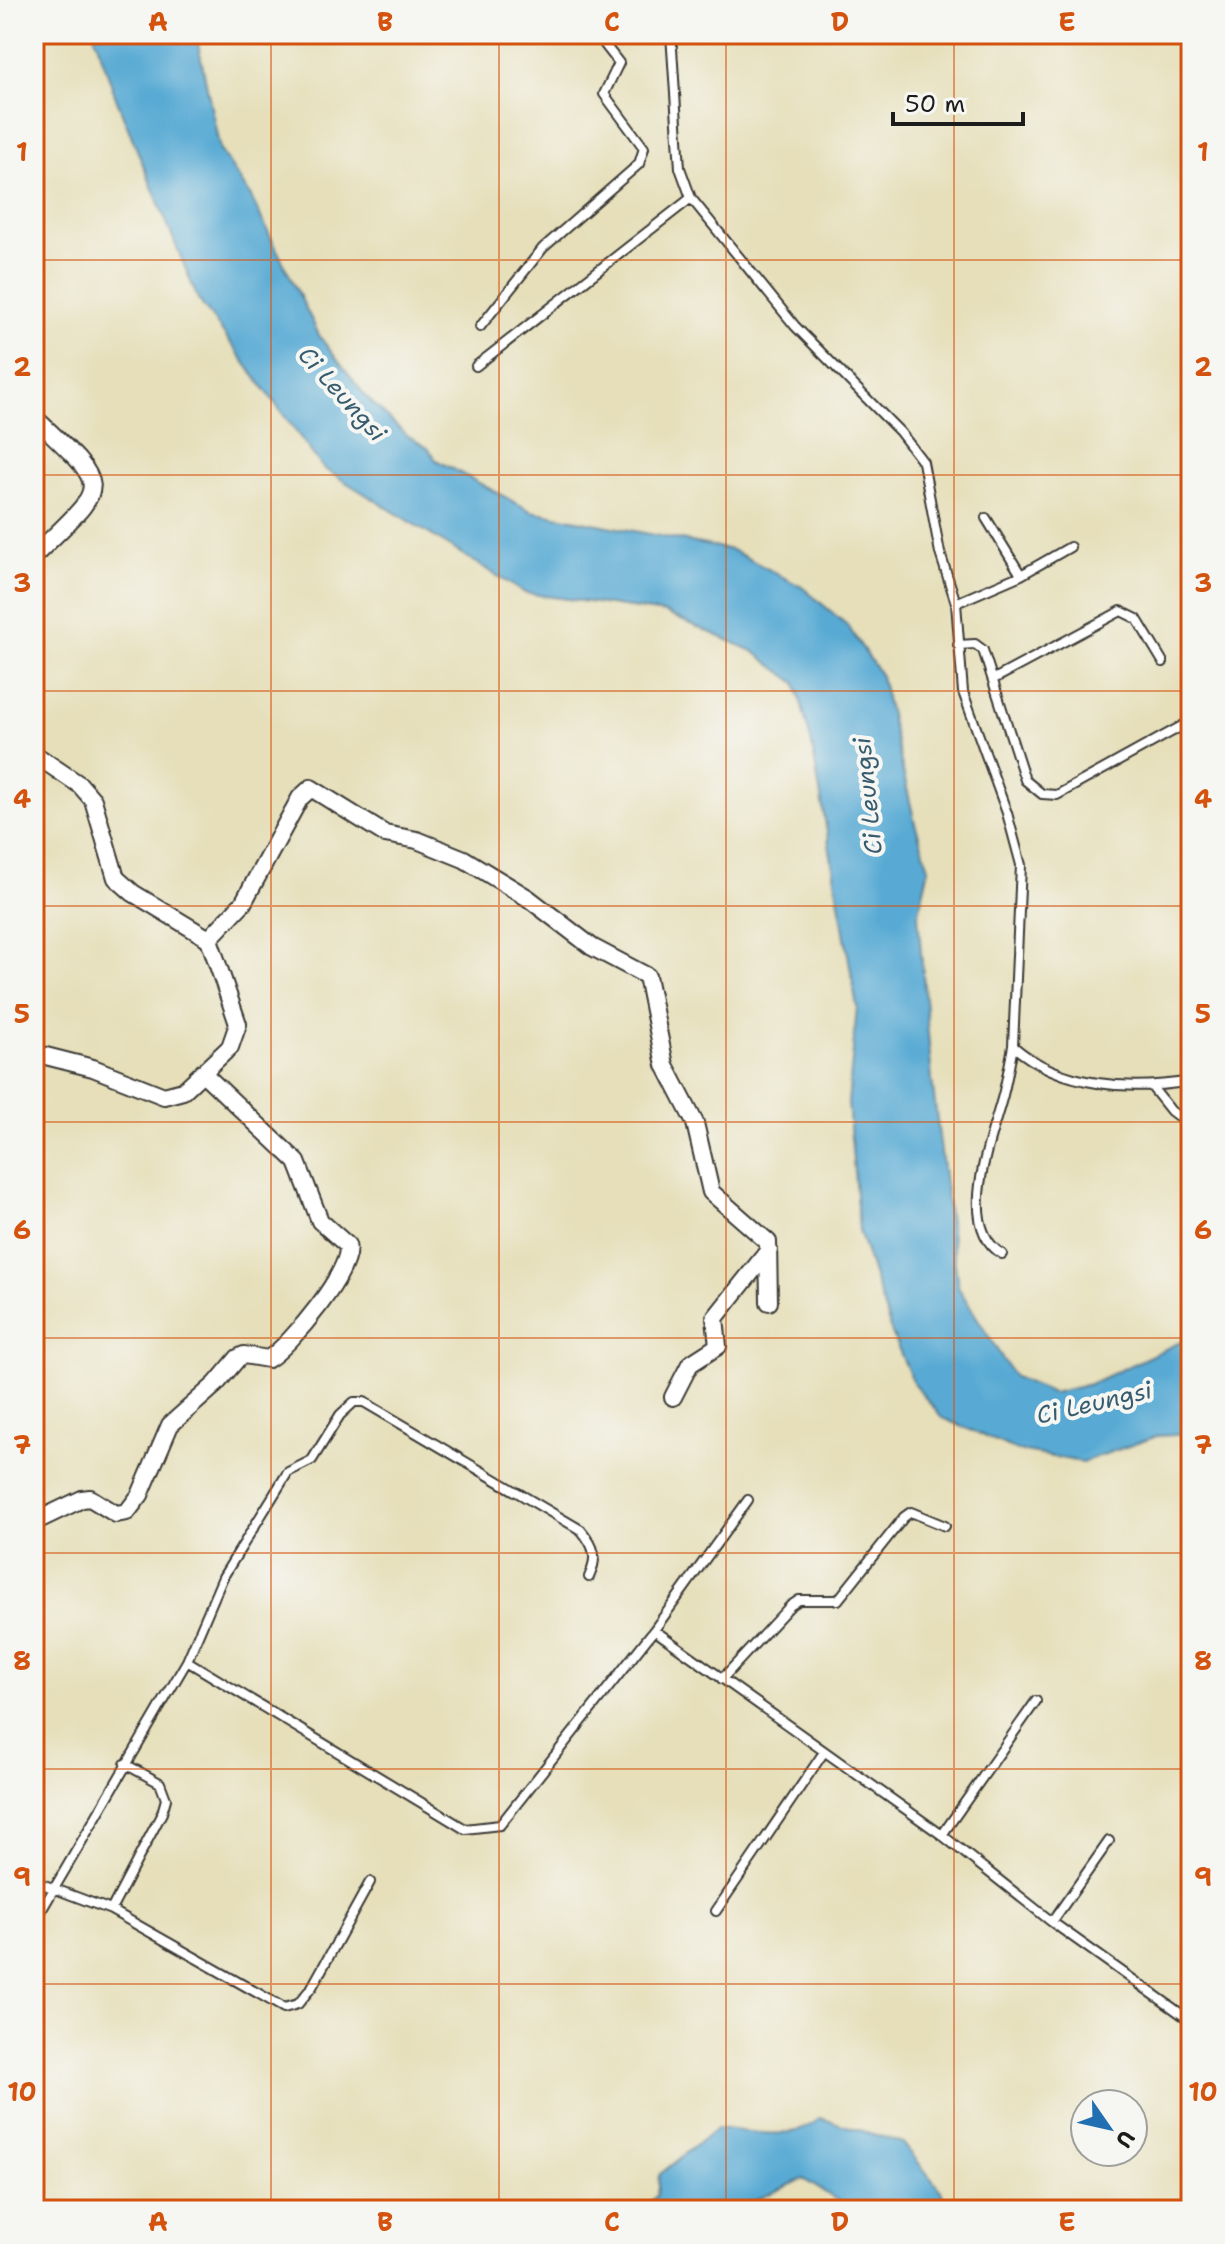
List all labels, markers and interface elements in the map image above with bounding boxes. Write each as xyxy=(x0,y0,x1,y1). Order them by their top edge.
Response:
text: A xyxy=(148,4,168,39)
text: B xyxy=(377,4,393,39)
text: C xyxy=(604,4,620,39)
text: D xyxy=(831,4,849,39)
text: E xyxy=(1058,4,1076,39)
scale bar xyxy=(893,76,1023,126)
text: 50 m xyxy=(905,88,965,120)
text: 1 xyxy=(16,134,28,169)
text: 1 xyxy=(1197,134,1209,169)
water label: Ci Leungsi xyxy=(291,340,394,449)
text: 2 xyxy=(13,349,31,384)
text: 2 xyxy=(1194,349,1212,384)
text: 3 xyxy=(13,565,31,600)
text: 3 xyxy=(1194,565,1212,600)
water label: Ci Leungsi xyxy=(846,735,890,856)
text: 4 xyxy=(13,781,31,816)
text: 4 xyxy=(1194,781,1212,816)
text: 5 xyxy=(14,996,30,1031)
text: 5 xyxy=(1195,996,1211,1031)
text: 6 xyxy=(13,1212,31,1247)
text: 6 xyxy=(1194,1212,1212,1247)
water label: Ci Leungsi xyxy=(1033,1374,1156,1432)
text: 7 xyxy=(13,1427,31,1462)
text: 7 xyxy=(1194,1427,1212,1462)
text: 8 xyxy=(13,1643,31,1678)
text: 8 xyxy=(1194,1643,1212,1678)
text: 9 xyxy=(13,1859,31,1894)
text: 9 xyxy=(1194,1859,1212,1894)
text: 10 xyxy=(7,2074,37,2109)
text: 10 xyxy=(1188,2074,1218,2109)
north arrow xyxy=(1069,2088,1149,2168)
text: U xyxy=(1109,2125,1141,2153)
text: A xyxy=(148,2204,168,2239)
text: B xyxy=(377,2204,393,2239)
text: C xyxy=(604,2204,620,2239)
text: D xyxy=(831,2204,849,2239)
text: E xyxy=(1058,2204,1076,2239)

